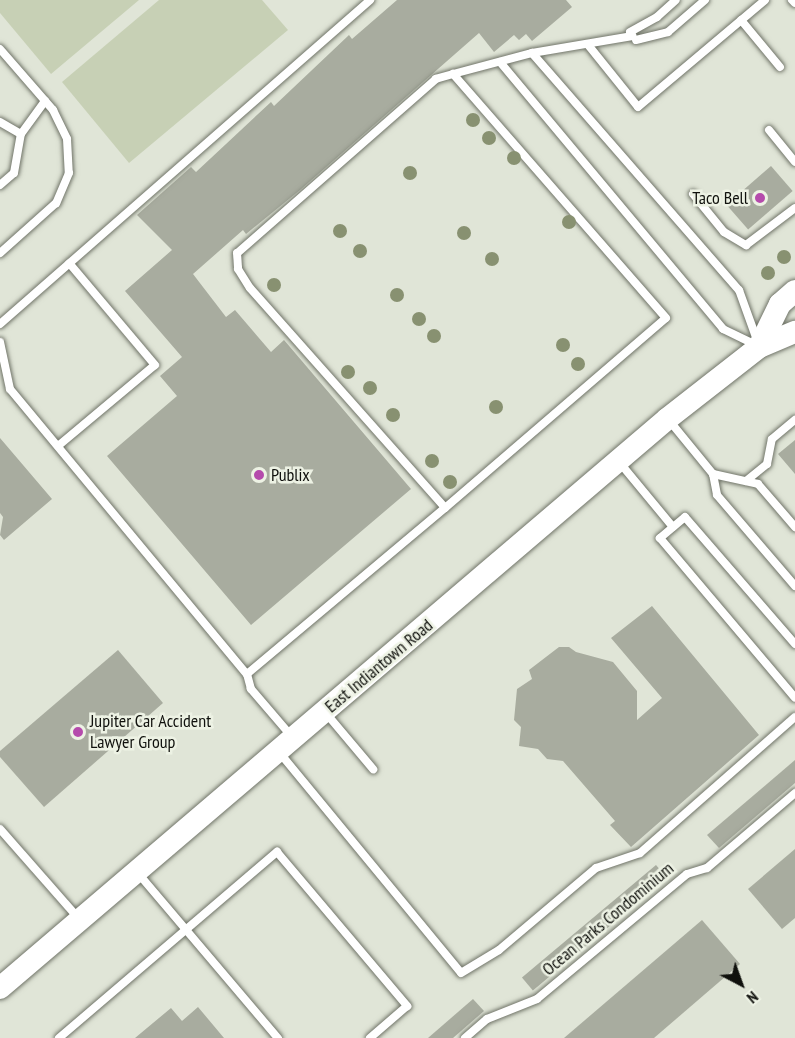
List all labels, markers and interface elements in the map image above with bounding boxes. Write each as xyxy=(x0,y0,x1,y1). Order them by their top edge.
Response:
place label: Taco Bell xyxy=(692,187,748,209)
marker: Taco Bell xyxy=(753,191,767,205)
place label: Publix xyxy=(271,464,310,486)
marker: Publix xyxy=(252,468,266,482)
street label: East Indiantown Road xyxy=(321,615,437,717)
place label: Jupiter Car Accident Lawyer Group xyxy=(90,711,212,754)
marker: Jupiter Car Accident Lawyer Group xyxy=(71,725,85,739)
street label: Ocean Parks Condominium xyxy=(538,858,678,980)
north arrow xyxy=(711,954,771,1014)
text: N xyxy=(743,987,763,1008)

